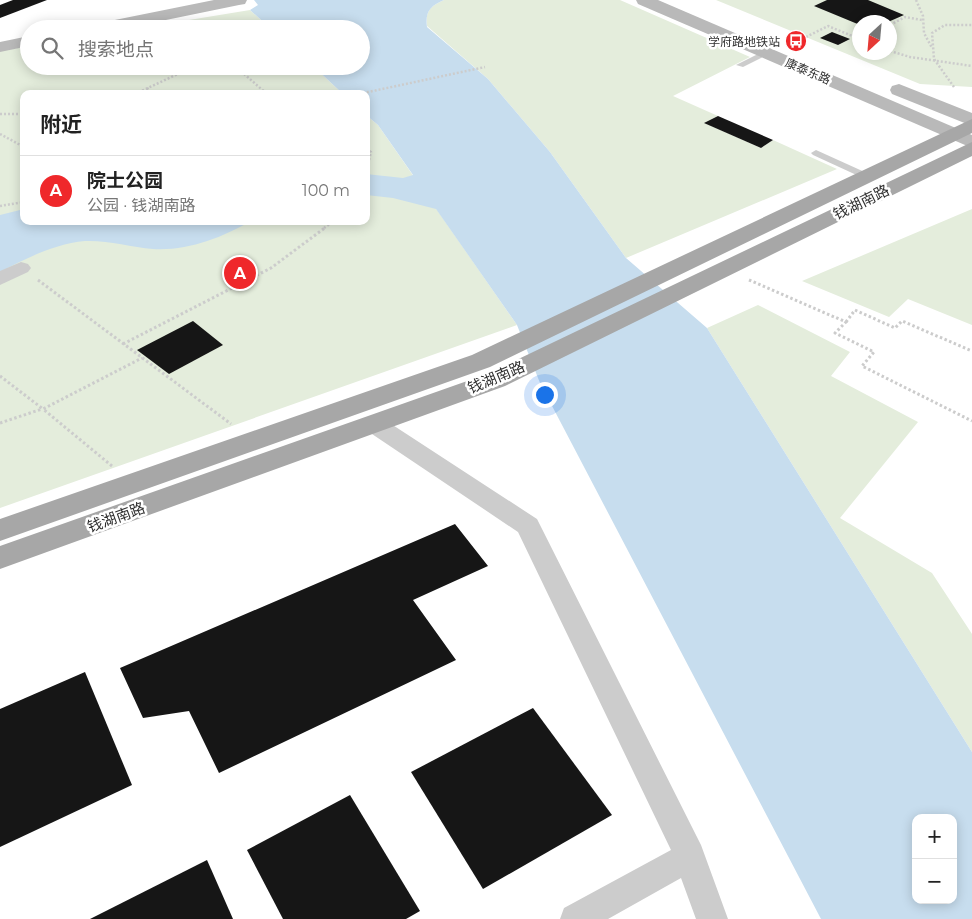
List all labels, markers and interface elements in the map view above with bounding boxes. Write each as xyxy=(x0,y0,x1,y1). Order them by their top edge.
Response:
north arrow xyxy=(852,15,897,60)
search box xyxy=(20,20,370,75)
bus stop icon: 学府路地铁站 xyxy=(784,29,808,53)
icon: search xyxy=(38,34,66,62)
place label: 学府路地铁站 xyxy=(708,34,780,49)
text: 搜索地点 xyxy=(78,38,154,61)
street label: 康泰东路 xyxy=(783,55,833,87)
text: 附近 xyxy=(40,112,82,137)
text: 院士公园 xyxy=(87,169,163,192)
street label: 钱湖南路 xyxy=(830,180,892,224)
text: A xyxy=(50,181,62,200)
text: 100 m xyxy=(302,181,350,200)
text: 公园 · 钱湖南路 xyxy=(87,196,195,215)
pin: A xyxy=(224,254,256,292)
street label: 钱湖南路 xyxy=(465,357,527,397)
your location xyxy=(532,382,558,408)
street label: 钱湖南路 xyxy=(85,498,147,536)
map controls xyxy=(912,814,957,904)
button: + xyxy=(912,814,957,859)
button: − xyxy=(912,859,957,904)

